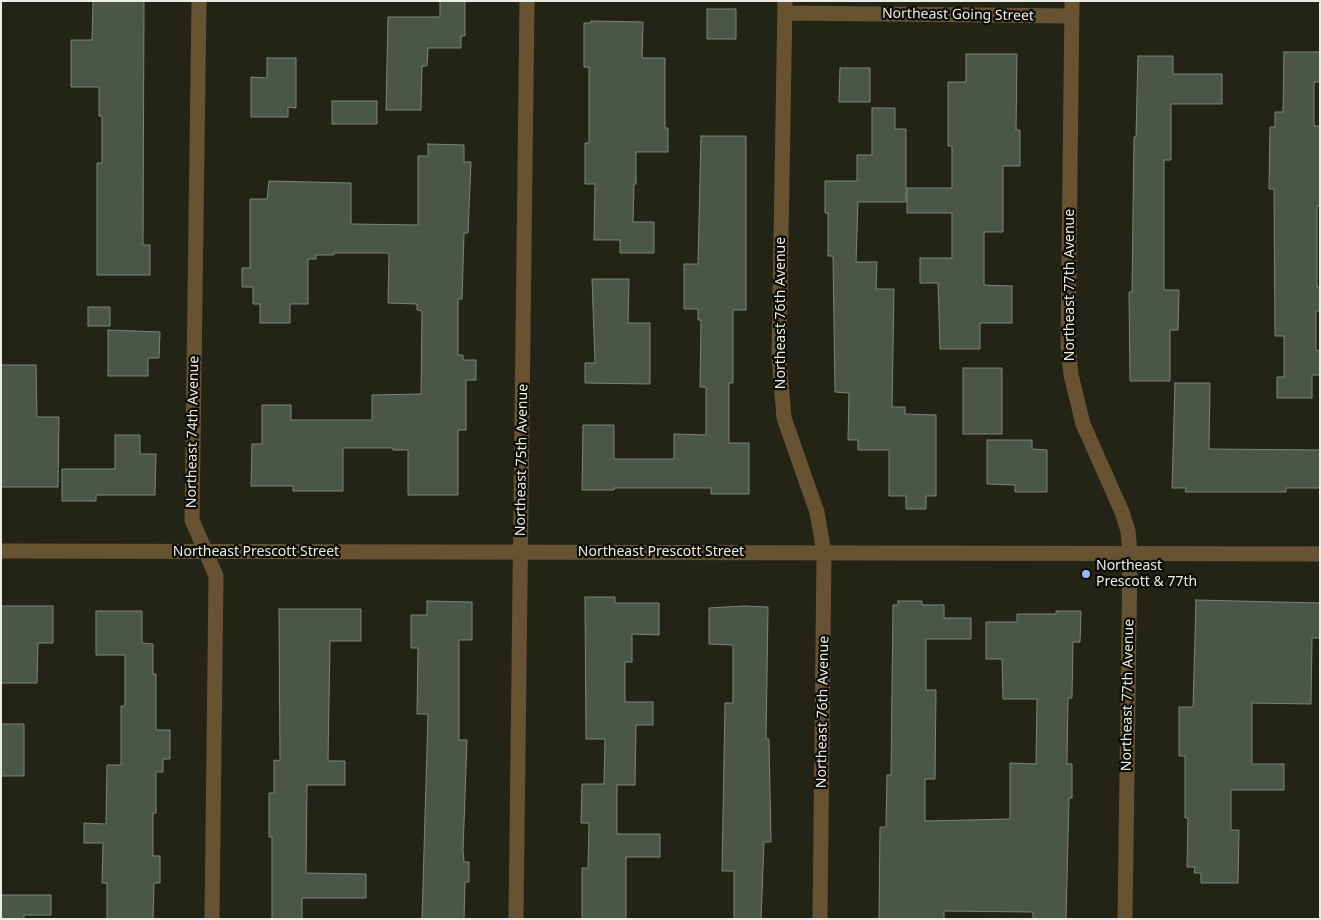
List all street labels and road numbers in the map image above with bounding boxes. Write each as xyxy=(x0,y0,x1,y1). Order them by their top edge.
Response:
street label: Northeast Going Street xyxy=(882,5,1034,25)
street label: Northeast 77th Avenue xyxy=(1062,209,1078,361)
street label: Northeast 76th Avenue xyxy=(773,237,789,389)
street label: Northeast 74th Avenue xyxy=(183,356,203,508)
street label: Northeast 75th Avenue xyxy=(512,384,532,536)
street label: Northeast Prescott Street xyxy=(173,544,339,560)
street label: Northeast Prescott Street xyxy=(578,544,744,560)
street label: Northeast 77th Avenue xyxy=(1118,619,1138,771)
street label: Northeast 76th Avenue xyxy=(813,636,833,788)

